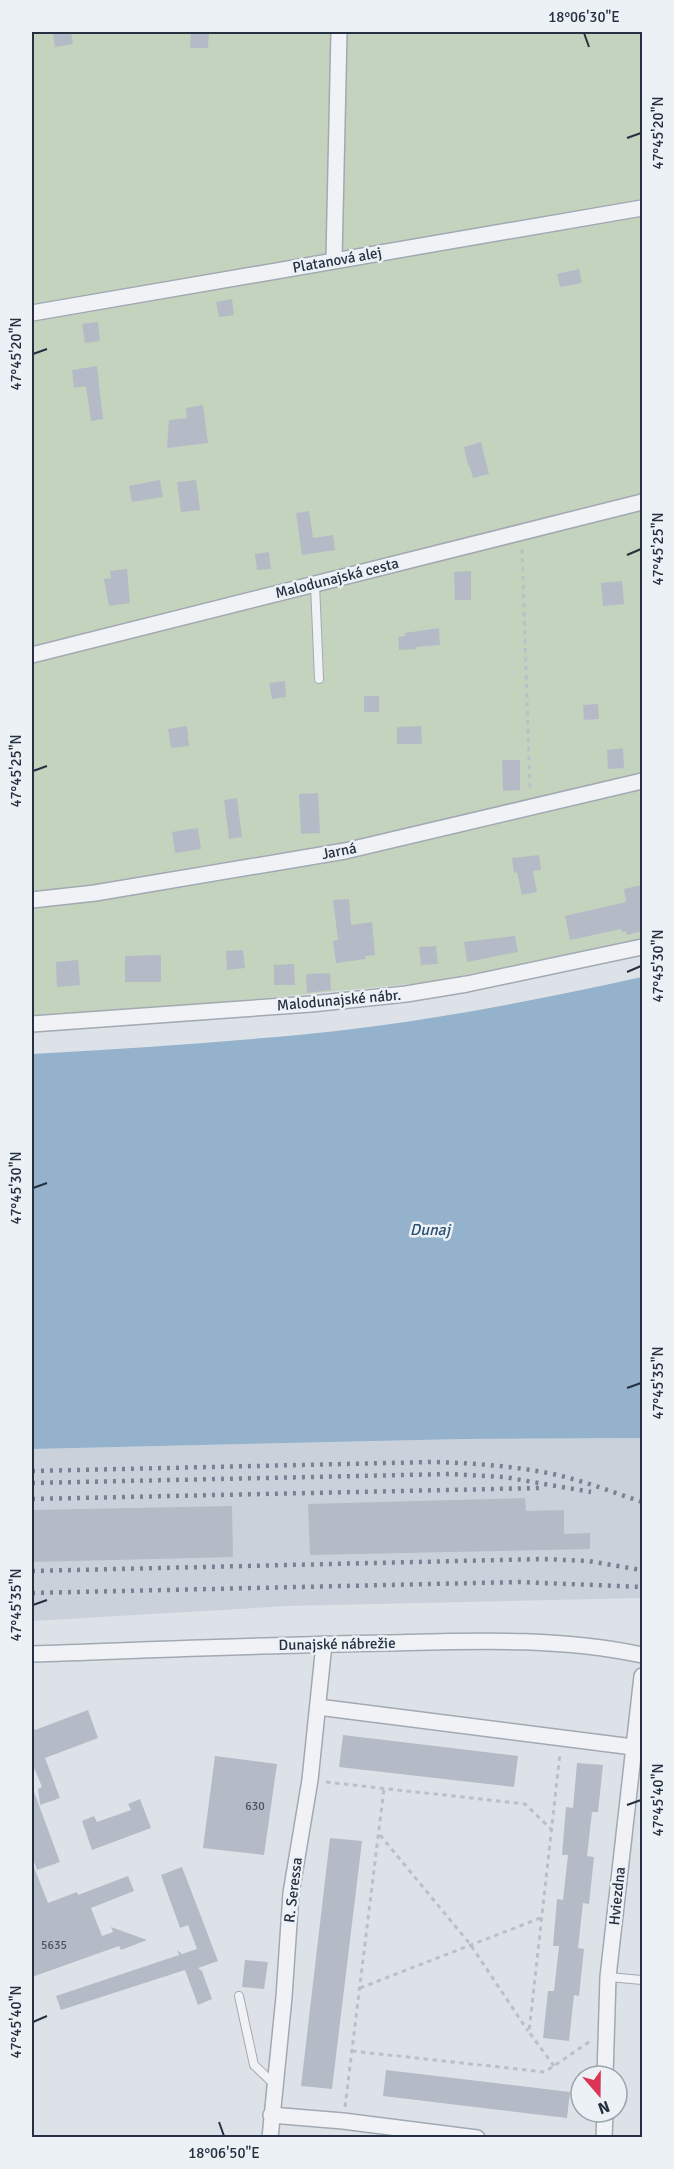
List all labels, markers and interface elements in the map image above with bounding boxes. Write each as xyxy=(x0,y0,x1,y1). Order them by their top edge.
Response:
text: 18°06'30"E xyxy=(548,8,620,26)
text: 47°45'20"N xyxy=(649,96,667,170)
street label: Platanová alej xyxy=(291,243,383,277)
text: 47°45'20"N xyxy=(7,317,25,391)
text: 47°45'25"N xyxy=(649,512,667,586)
street label: Malodunajská cesta xyxy=(273,554,401,602)
text: 47°45'25"N xyxy=(7,734,25,808)
street label: Jarná xyxy=(320,839,358,863)
text: 47°45'30"N xyxy=(649,929,667,1003)
street label: Malodunajské nábr. xyxy=(276,986,402,1014)
text: 47°45'30"N xyxy=(7,1151,25,1225)
water label: Dunaj xyxy=(410,1220,452,1240)
text: 47°45'35"N xyxy=(649,1346,667,1420)
text: 47°45'35"N xyxy=(7,1568,25,1642)
street label: Dunajské nábrežie xyxy=(278,1634,396,1654)
text: 47°45'40"N xyxy=(649,1763,667,1837)
house number: 630 xyxy=(245,1799,265,1814)
street label: R. Seressa xyxy=(280,1856,306,1924)
street label: Hviezdna xyxy=(605,1866,629,1926)
house number: 5635 xyxy=(41,1938,67,1953)
text: 47°45'40"N xyxy=(7,1985,25,2059)
north arrow xyxy=(569,2064,629,2124)
text: N xyxy=(595,2096,612,2118)
text: 18°06'50"E xyxy=(188,2144,260,2162)

